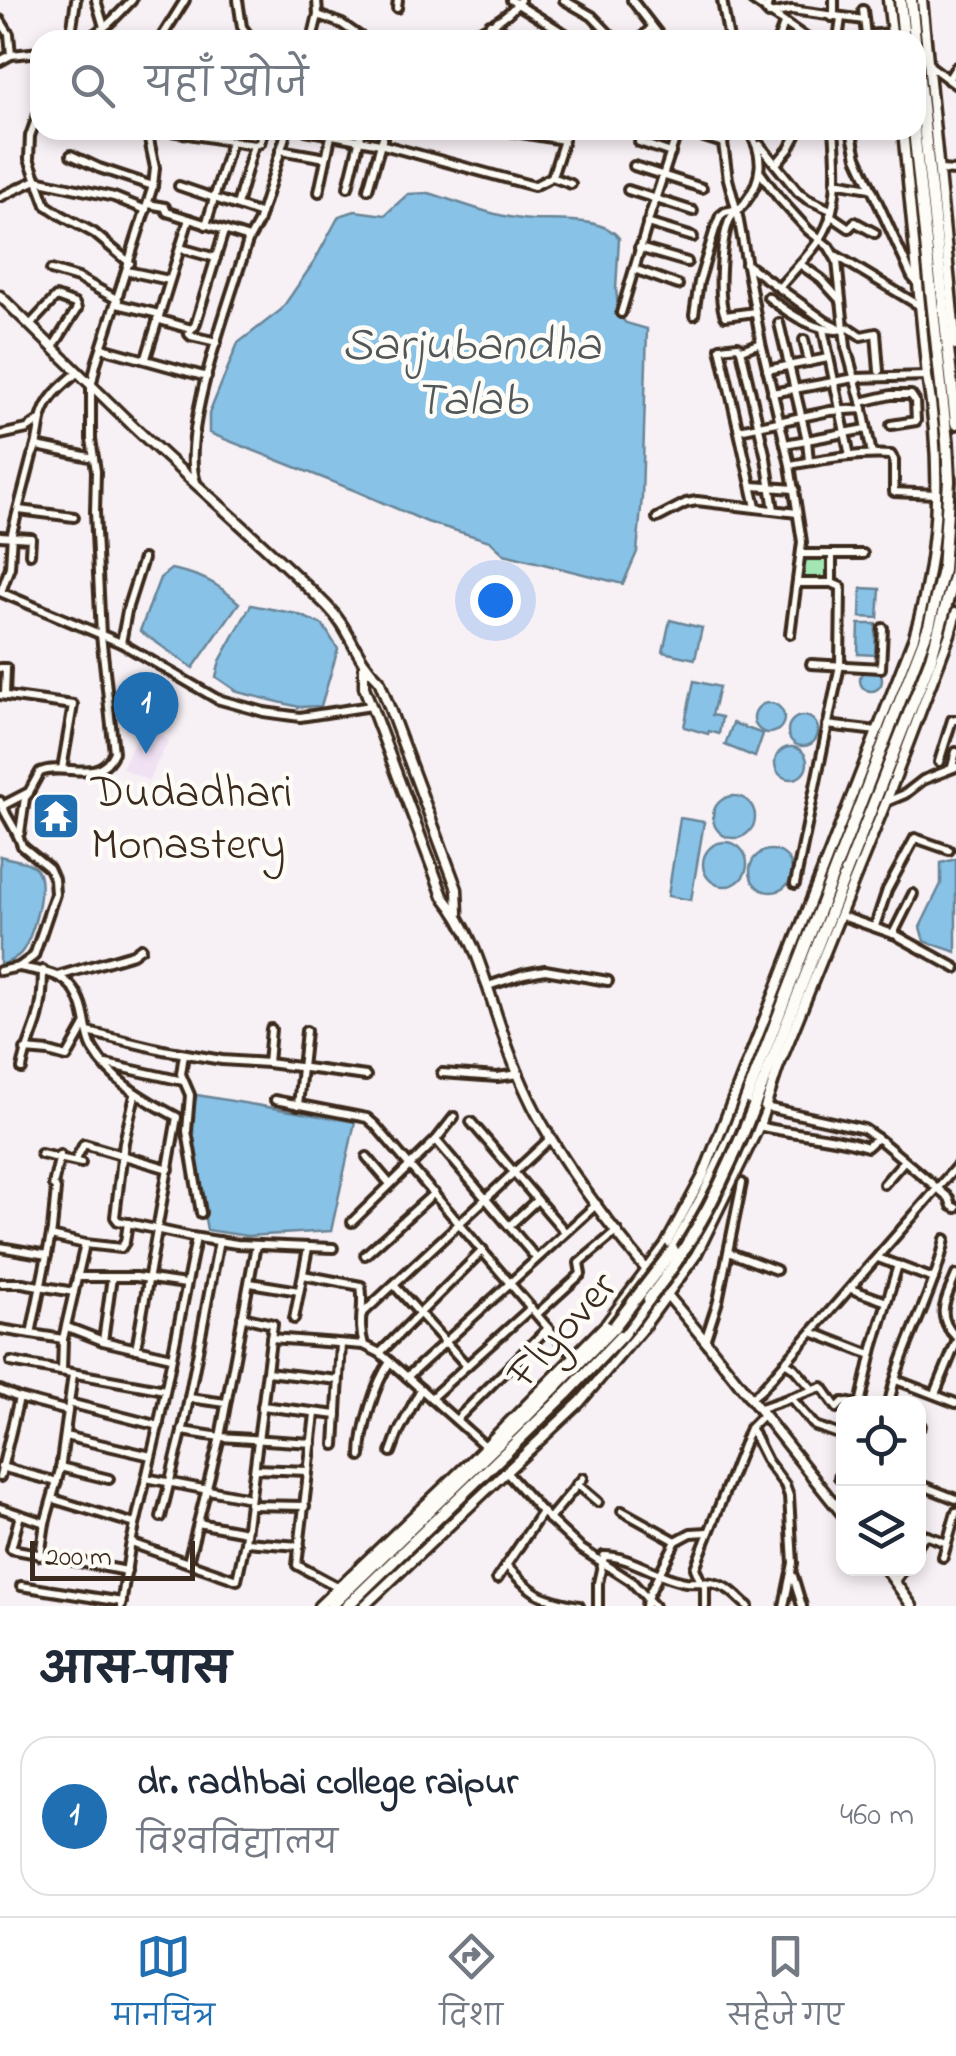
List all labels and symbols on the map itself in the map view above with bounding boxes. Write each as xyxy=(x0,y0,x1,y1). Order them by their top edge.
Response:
water label: Sarjubandha Talab xyxy=(341,312,602,437)
your location xyxy=(470,575,521,626)
pin: 1 xyxy=(114,672,178,754)
place label: Dudadhari Monastery xyxy=(90,762,292,880)
temple icon: Dudadhari Monastery xyxy=(30,790,82,842)
street label: Flyover xyxy=(492,1257,635,1406)
scale bar xyxy=(30,1536,195,1580)

